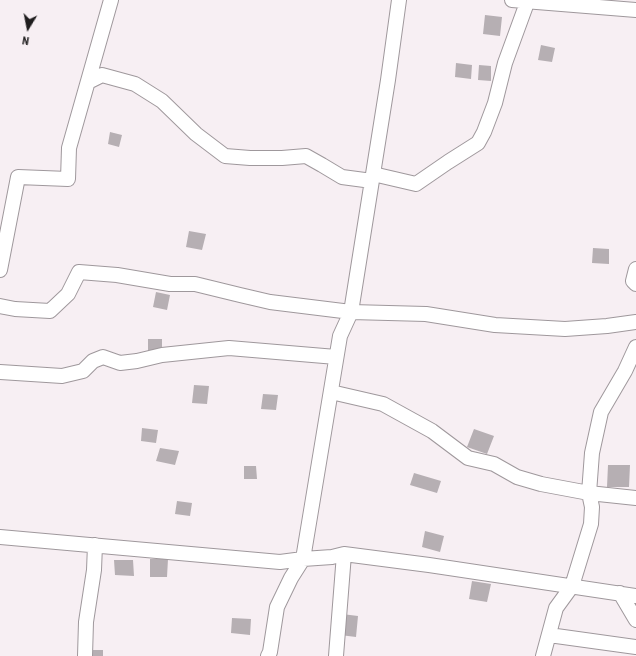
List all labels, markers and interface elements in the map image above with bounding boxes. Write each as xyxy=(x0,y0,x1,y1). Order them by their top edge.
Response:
north arrow xyxy=(8,8,48,48)
text: N xyxy=(21,33,30,47)

